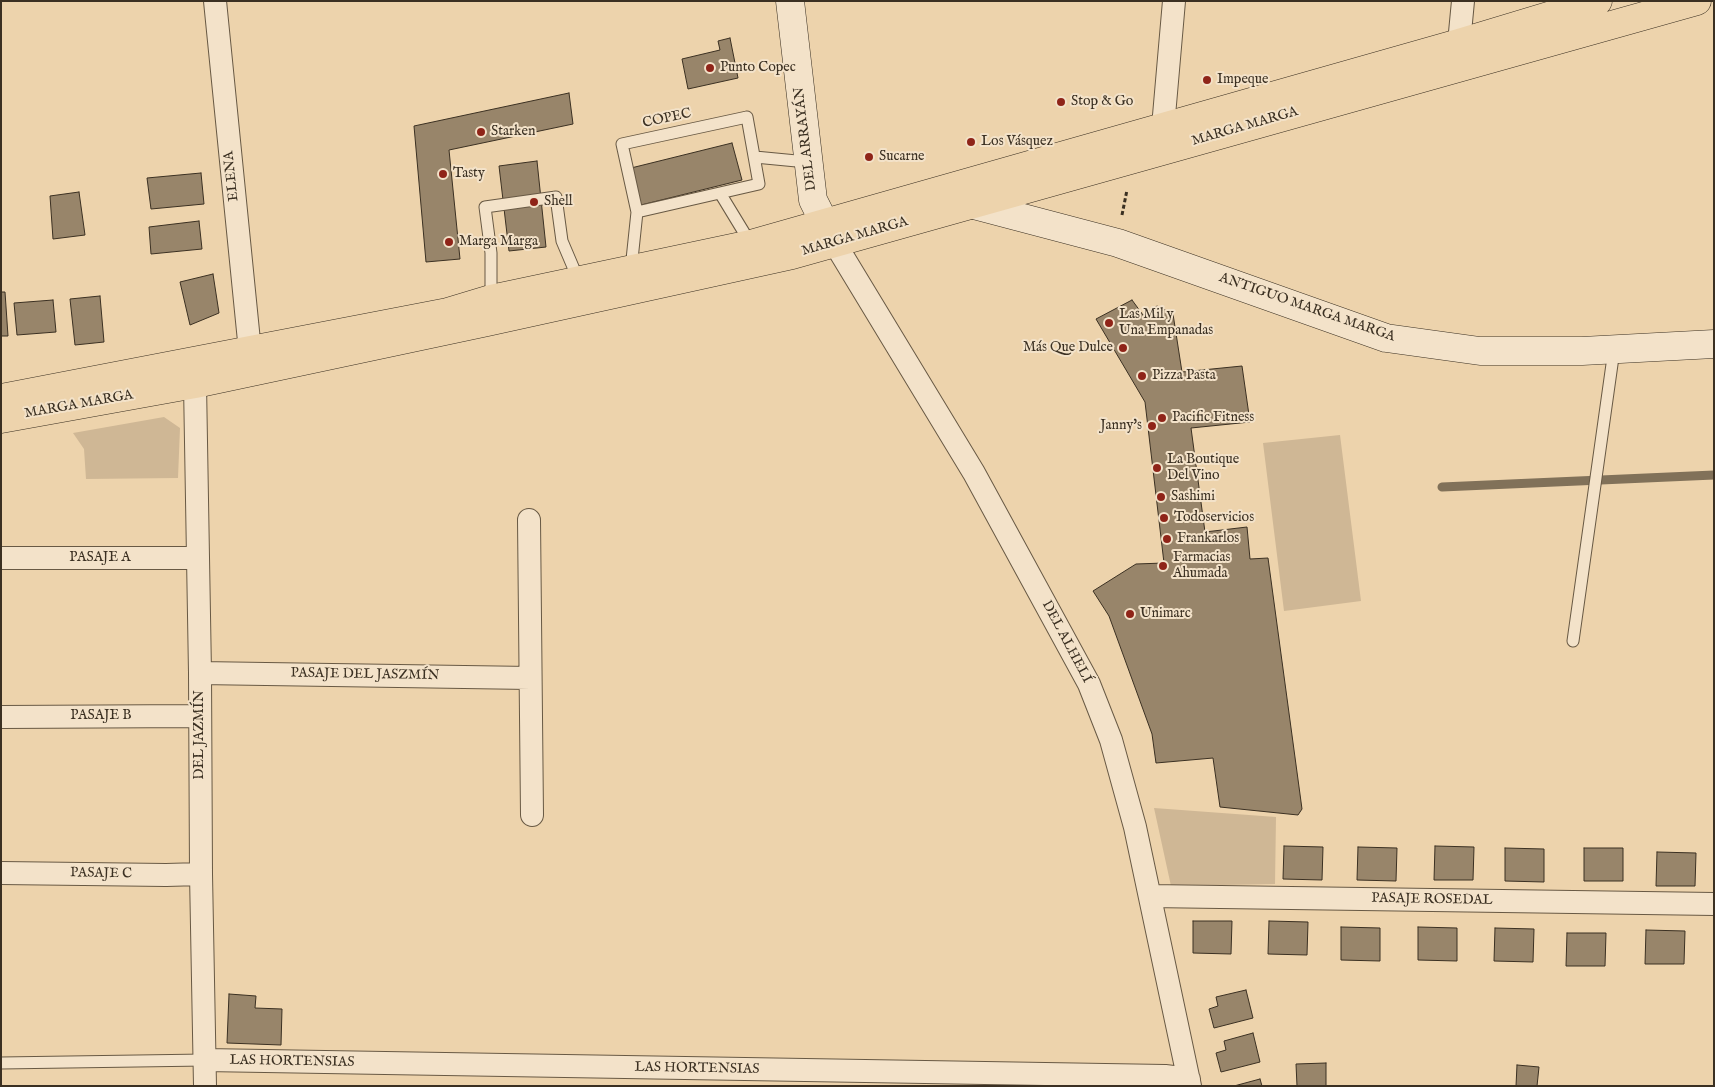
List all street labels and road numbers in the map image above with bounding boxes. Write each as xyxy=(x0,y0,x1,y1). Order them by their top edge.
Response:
street label: DEL ARRAYÁN xyxy=(791,86,821,192)
street label: MARGA MARGA xyxy=(1190,104,1300,150)
street label: COPEC xyxy=(641,106,693,132)
street label: ELENA xyxy=(221,150,243,202)
street label: MARGA MARGA xyxy=(800,214,910,260)
street label: ANTIGUO MARGA MARGA xyxy=(1217,270,1397,346)
street label: MARGA MARGA xyxy=(23,387,135,423)
street label: PASAJE A xyxy=(69,550,131,566)
street label: DEL ALHELÍ xyxy=(1037,598,1095,686)
street label: PASAJE DEL JASZMÍN xyxy=(290,665,440,685)
street label: DEL JAZMÍN xyxy=(192,690,208,780)
street label: PASAJE B xyxy=(70,708,132,724)
street label: PASAJE C xyxy=(70,865,132,883)
street label: PASAJE ROSEDAL xyxy=(1371,891,1493,909)
street label: LAS HORTENSIAS xyxy=(229,1053,355,1071)
street label: LAS HORTENSIAS xyxy=(634,1060,760,1078)

